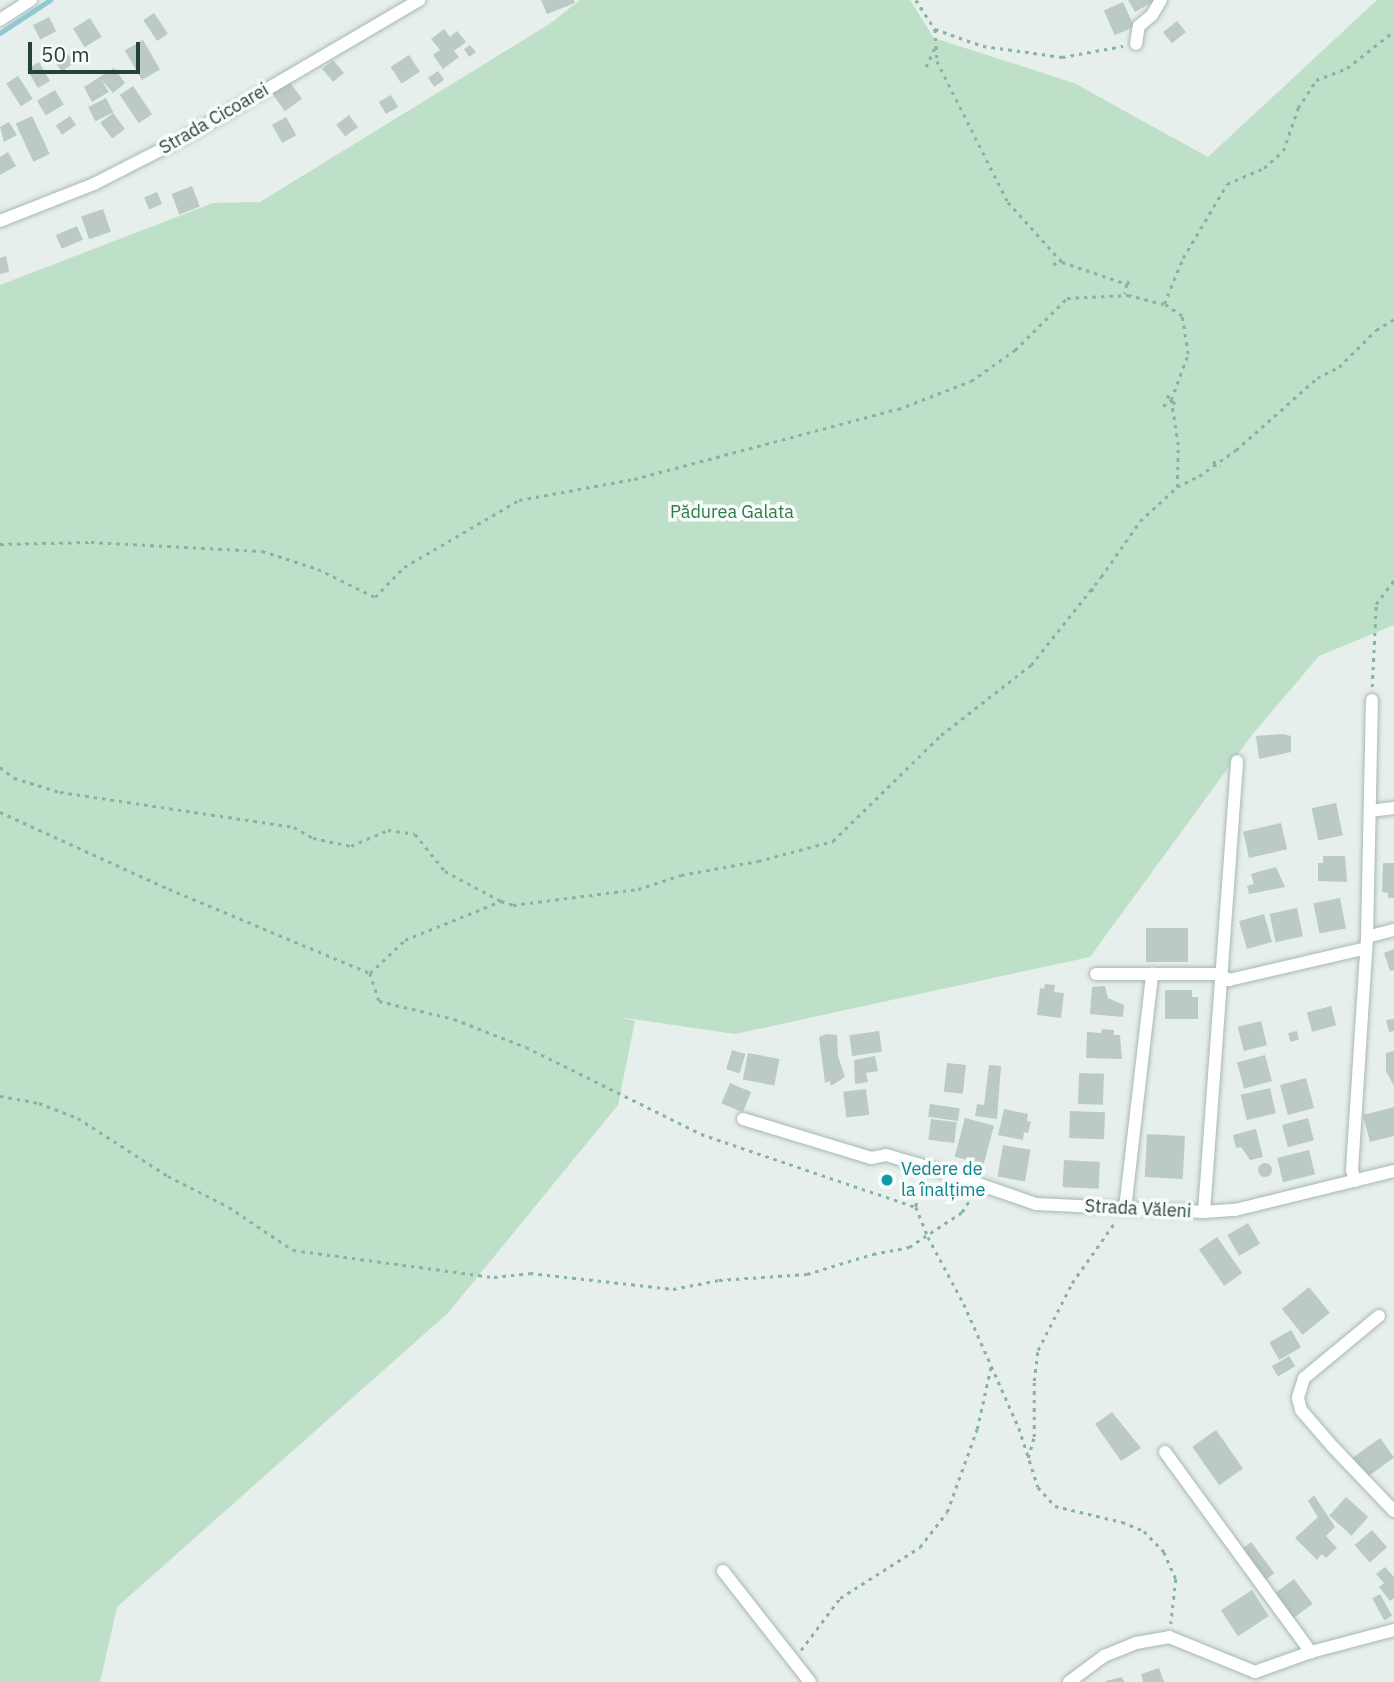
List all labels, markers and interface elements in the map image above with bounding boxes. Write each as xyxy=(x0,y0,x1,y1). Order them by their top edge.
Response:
scale bar xyxy=(32,28,144,72)
text: 50 m xyxy=(41,40,90,68)
street label: Strada Cicoarei xyxy=(156,79,272,159)
park label: Pădurea Galata xyxy=(670,501,794,523)
place label: Vedere de la înalțime xyxy=(901,1159,985,1202)
marker: Vedere de la înalțime xyxy=(879,1172,895,1188)
street label: Strada Văleni xyxy=(1084,1195,1192,1223)

